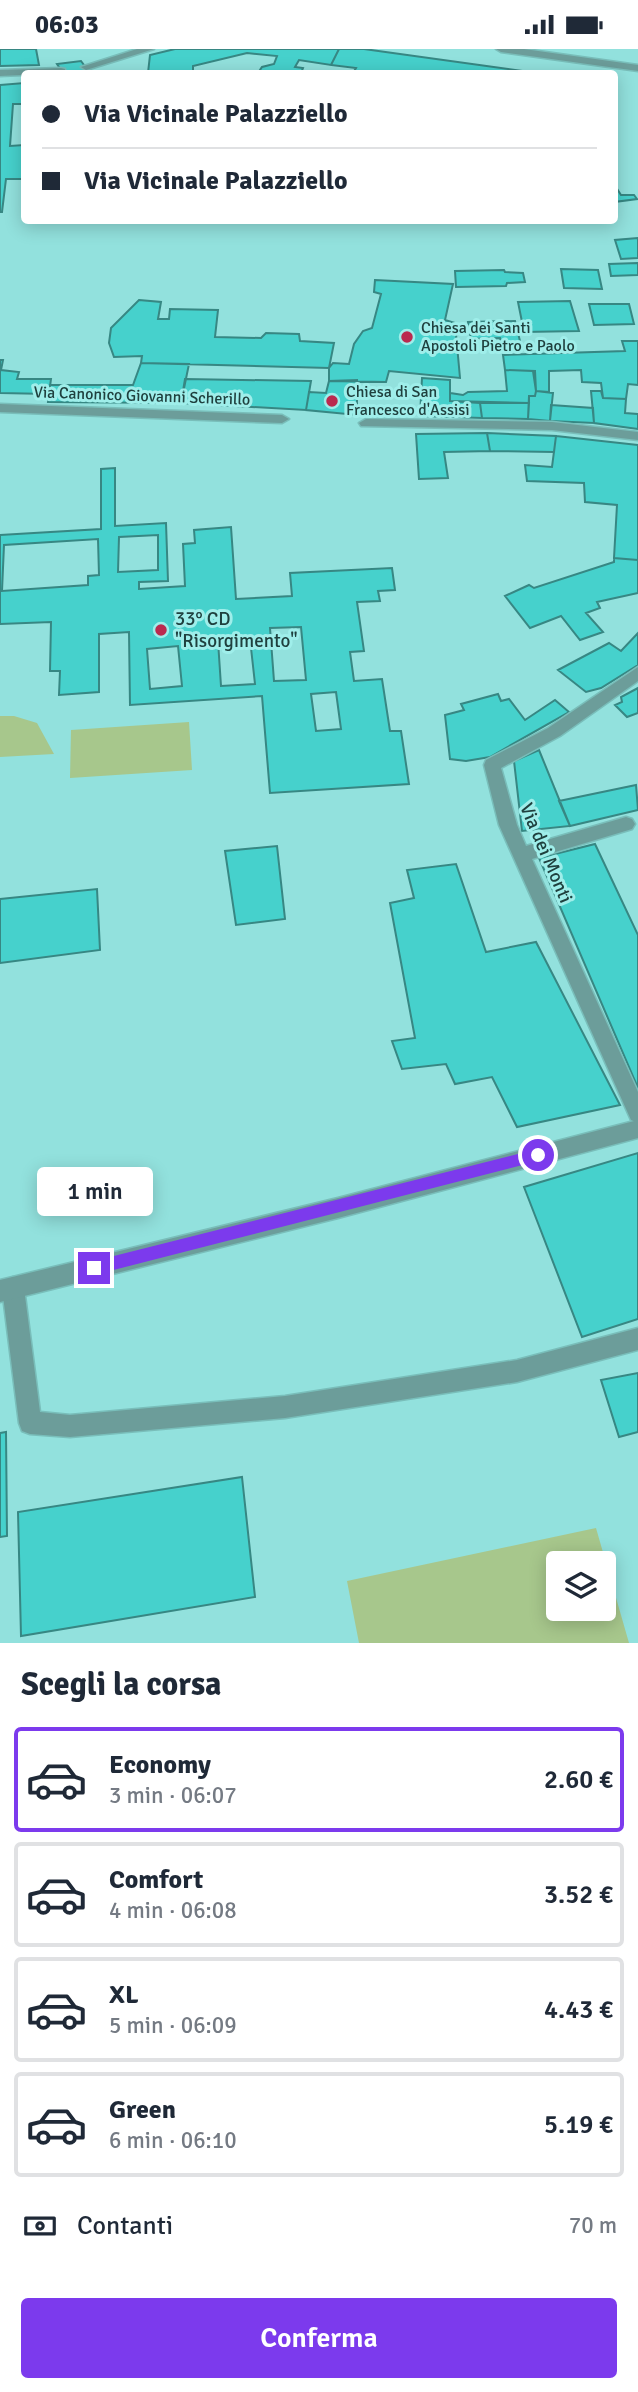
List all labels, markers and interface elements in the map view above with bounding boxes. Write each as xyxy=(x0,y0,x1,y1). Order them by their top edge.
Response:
text: 06:03 xyxy=(35,9,99,41)
text: Via Vicinale Palazziello xyxy=(84,98,348,130)
text: Via Vicinale Palazziello xyxy=(84,165,348,197)
place label: Chiesa dei Santi Apostoli Pietro e Paolo xyxy=(421,318,575,356)
marker: Chiesa dei Santi Apostoli Pietro e Paolo xyxy=(399,329,415,345)
street label: Via Canonico Giovanni Scherillo xyxy=(33,382,251,410)
place label: Chiesa di San Francesco d'Assisi xyxy=(346,382,470,420)
marker: Chiesa di San Francesco d'Assisi xyxy=(324,393,340,409)
place label: 33° CD "Risorgimento" xyxy=(175,607,298,653)
marker: 33° CD "Risorgimento" xyxy=(153,622,169,638)
street label: Via dei Monti xyxy=(514,799,578,907)
route start xyxy=(522,1139,554,1171)
callout: 1 min xyxy=(36,1167,152,1215)
text: 1 min xyxy=(67,1177,123,1206)
route end xyxy=(78,1252,110,1284)
map controls xyxy=(546,1551,616,1621)
button: layers xyxy=(546,1551,616,1621)
text: Scegli la corsa xyxy=(21,1665,222,1704)
icon: car xyxy=(25,1748,88,1811)
text: Economy xyxy=(109,1749,211,1781)
text: 2.60 € xyxy=(544,1764,613,1796)
text: 3 min · 06:07 xyxy=(109,1781,237,1810)
icon: car xyxy=(25,1863,88,1926)
text: Comfort xyxy=(109,1864,203,1896)
text: 3.52 € xyxy=(544,1879,613,1911)
text: 4 min · 06:08 xyxy=(109,1896,237,1925)
icon: car xyxy=(25,1978,88,2041)
text: XL xyxy=(109,1979,139,2011)
text: 4.43 € xyxy=(544,1994,613,2026)
text: 5 min · 06:09 xyxy=(109,2011,237,2040)
icon: car xyxy=(25,2093,88,2156)
text: Green xyxy=(109,2094,176,2126)
text: 5.19 € xyxy=(544,2109,613,2141)
text: 6 min · 06:10 xyxy=(109,2126,237,2155)
icon: cash xyxy=(21,2207,59,2245)
text: Contanti xyxy=(77,2210,173,2242)
text: 70 m xyxy=(569,2211,617,2240)
button: Conferma xyxy=(21,2298,617,2378)

